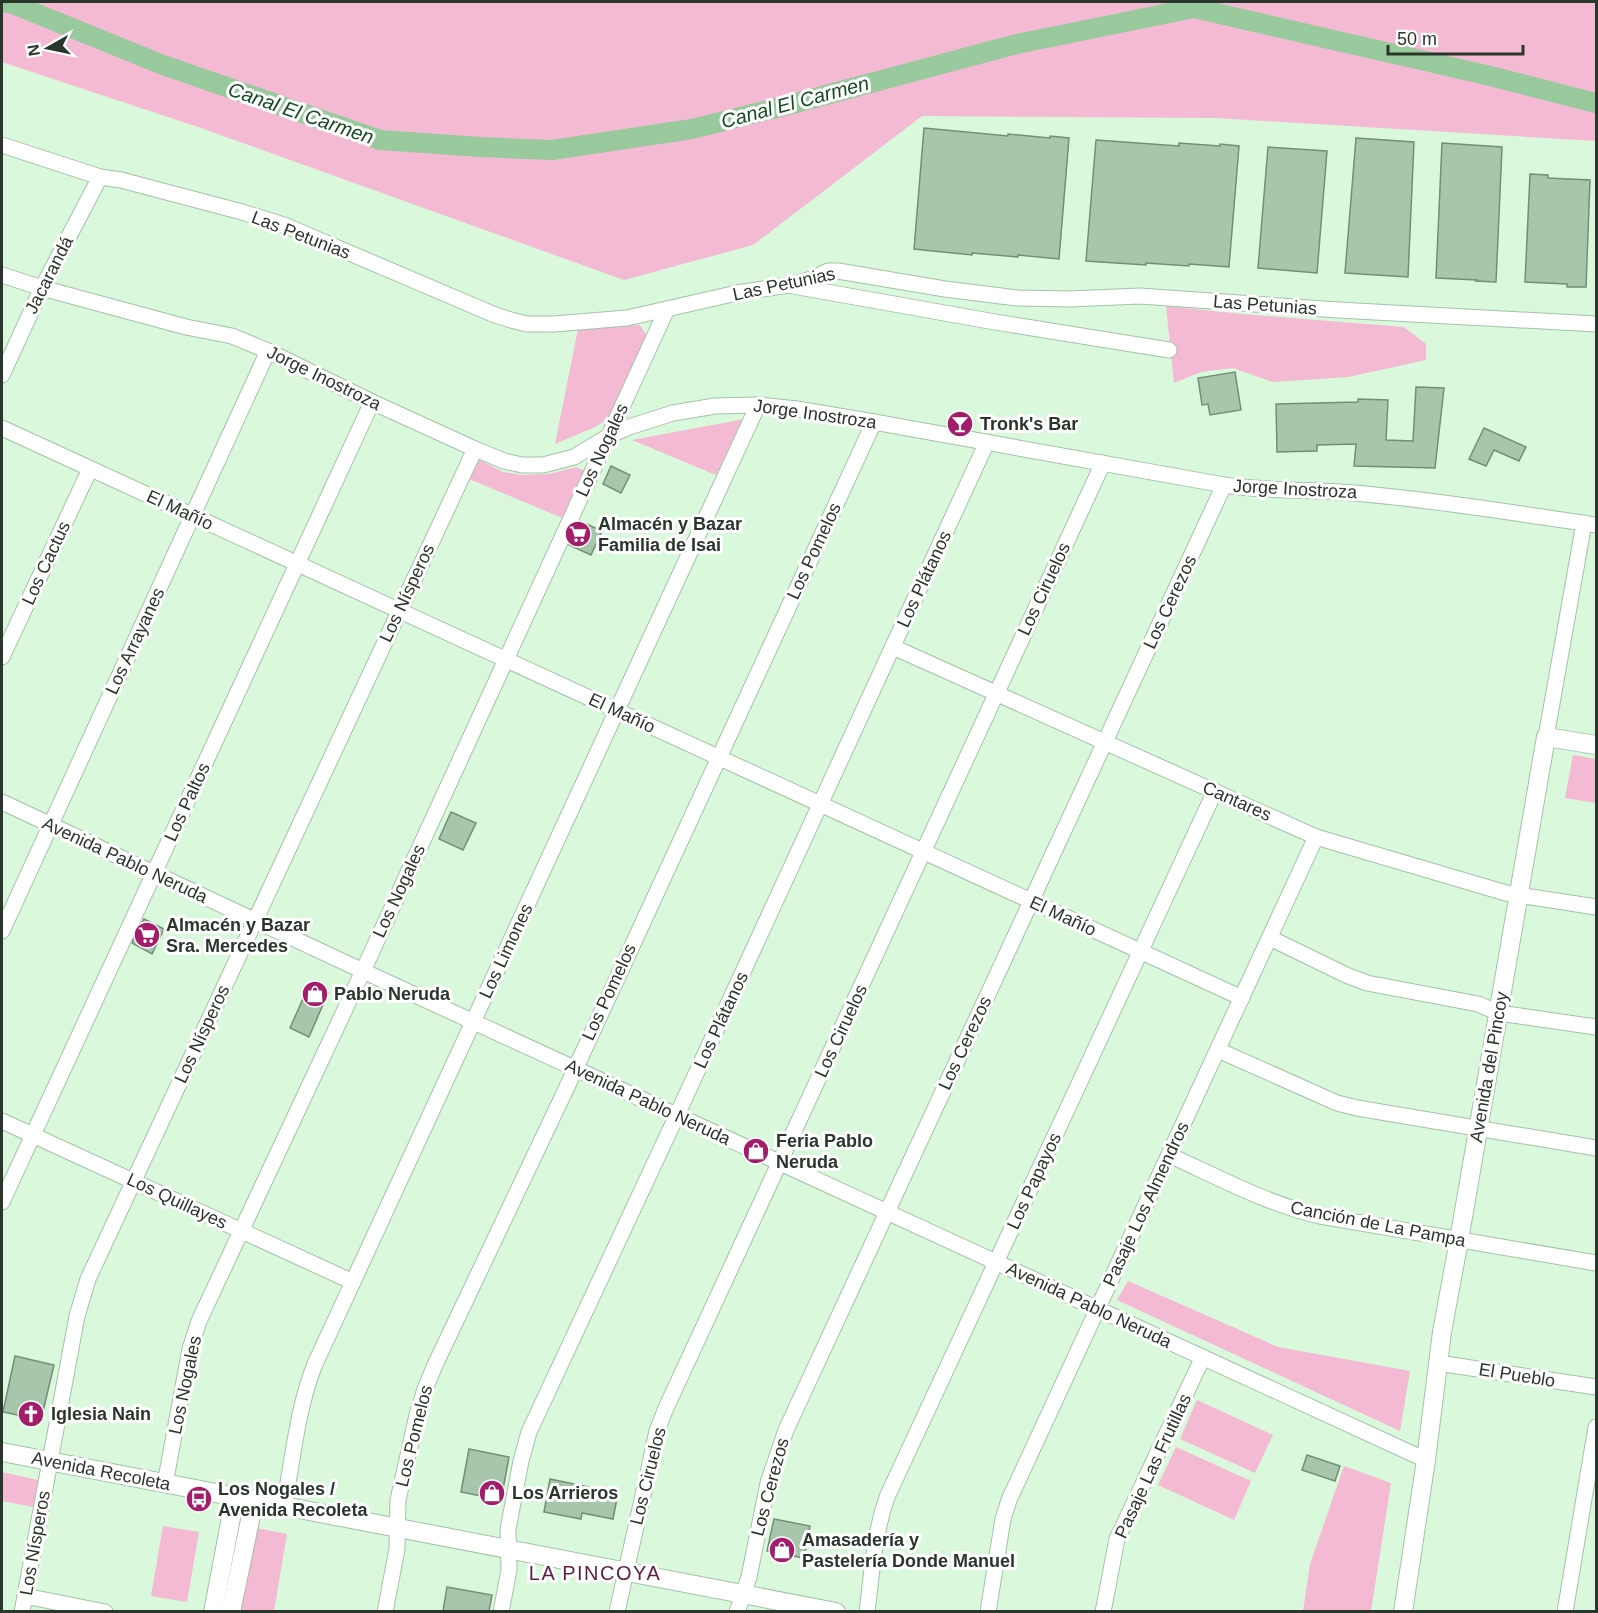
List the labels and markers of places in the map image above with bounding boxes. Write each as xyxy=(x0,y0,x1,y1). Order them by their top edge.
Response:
bar icon: Tronk's Bar xyxy=(945,409,975,439)
place label: Tronk's Bar xyxy=(980,414,1078,434)
place label: Almacén y Bazar Familia de Isai xyxy=(598,514,742,555)
supermarket icon: Almacén y Bazar Familia de Isai xyxy=(563,519,593,549)
place label: Almacén y Bazar Sra. Mercedes xyxy=(166,915,310,956)
supermarket icon: Almacén y Bazar Sra. Mercedes xyxy=(132,920,162,950)
shop icon: Pablo Neruda xyxy=(300,979,330,1009)
place label: Pablo Neruda xyxy=(334,984,451,1004)
place label: Feria Pablo Neruda xyxy=(776,1131,873,1172)
shop icon: Feria Pablo Neruda xyxy=(741,1136,771,1166)
church icon: Iglesia Nain xyxy=(16,1399,46,1429)
place label: Iglesia Nain xyxy=(51,1404,151,1424)
shop icon: Los Arrieros xyxy=(477,1478,507,1508)
place label: Los Nogales / Avenida Recoleta xyxy=(218,1479,368,1520)
place label: Los Arrieros xyxy=(512,1483,618,1503)
bus stop icon: Los Nogales / Avenida Recoleta xyxy=(184,1484,214,1514)
place label: Amasadería y Pastelería Donde Manuel xyxy=(802,1530,1015,1571)
shop icon: Amasadería y Pastelería Donde Manuel xyxy=(767,1535,797,1565)

